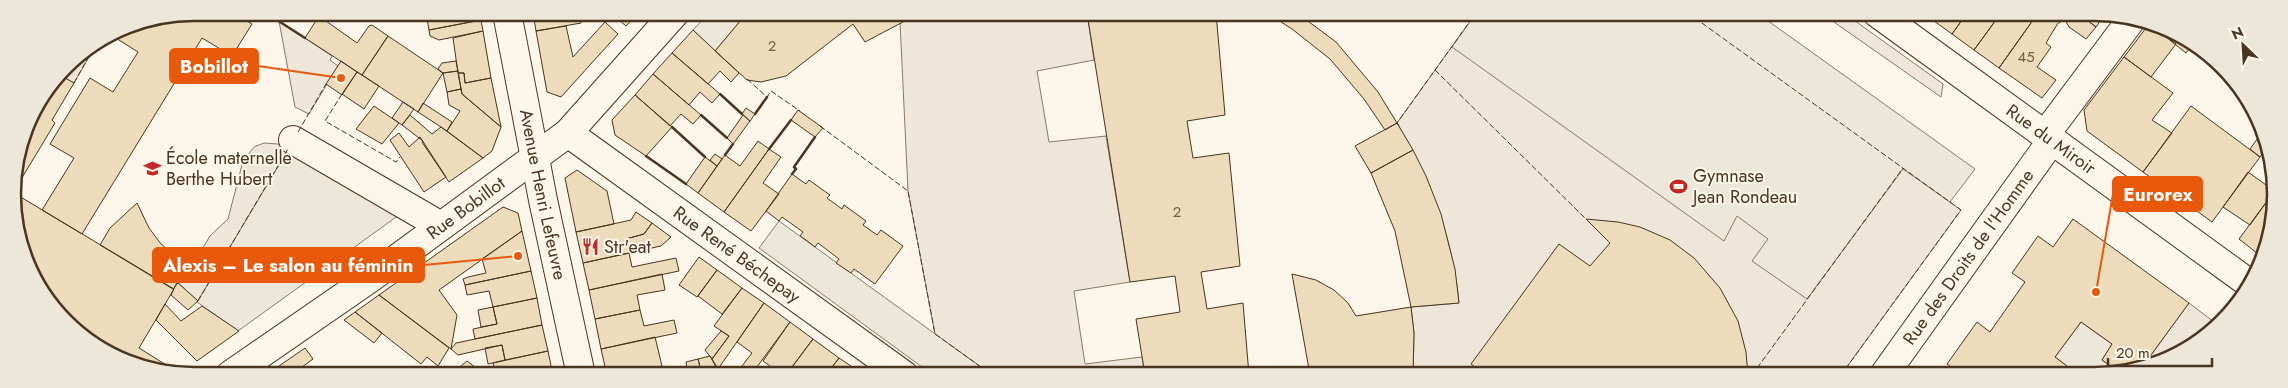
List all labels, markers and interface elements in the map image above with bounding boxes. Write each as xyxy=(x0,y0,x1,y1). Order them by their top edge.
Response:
north arrow xyxy=(2218,20,2268,70)
text: N xyxy=(2228,22,2247,45)
house number: 2 xyxy=(768,35,776,57)
house number: 45 xyxy=(2017,46,2035,68)
callout: Bobillot xyxy=(170,49,258,83)
text: Bobillot xyxy=(180,53,248,80)
street label: Rue du Miroir xyxy=(2001,98,2102,181)
street label: Avenue Henri Lefeuvre xyxy=(513,107,573,282)
place label: École maternelle Berthe Hubert xyxy=(166,145,292,192)
school or university icon: École maternelle Berthe Hubert xyxy=(142,158,162,178)
place label: Gymnase Jean Rondeau xyxy=(1691,163,1797,210)
street label: Rue des Droits de l'Homme xyxy=(1897,164,2040,350)
street label: Rue Bobillot xyxy=(421,170,511,246)
sports icon: Gymnase Jean Rondeau xyxy=(1669,176,1689,196)
callout: Eurorex xyxy=(2113,177,2202,211)
text: Eurorex xyxy=(2123,181,2194,208)
street label: Rue René Béchepay xyxy=(668,200,806,309)
house number: 2 xyxy=(1173,201,1181,223)
place label: Str'eat xyxy=(604,234,652,260)
restaurant icon: Str'eat xyxy=(580,237,600,257)
callout: Alexis – Le salon au féminin xyxy=(153,248,424,282)
text: Alexis – Le salon au féminin xyxy=(162,252,413,279)
scale bar xyxy=(2108,336,2212,368)
text: 20 m xyxy=(2116,342,2150,364)

